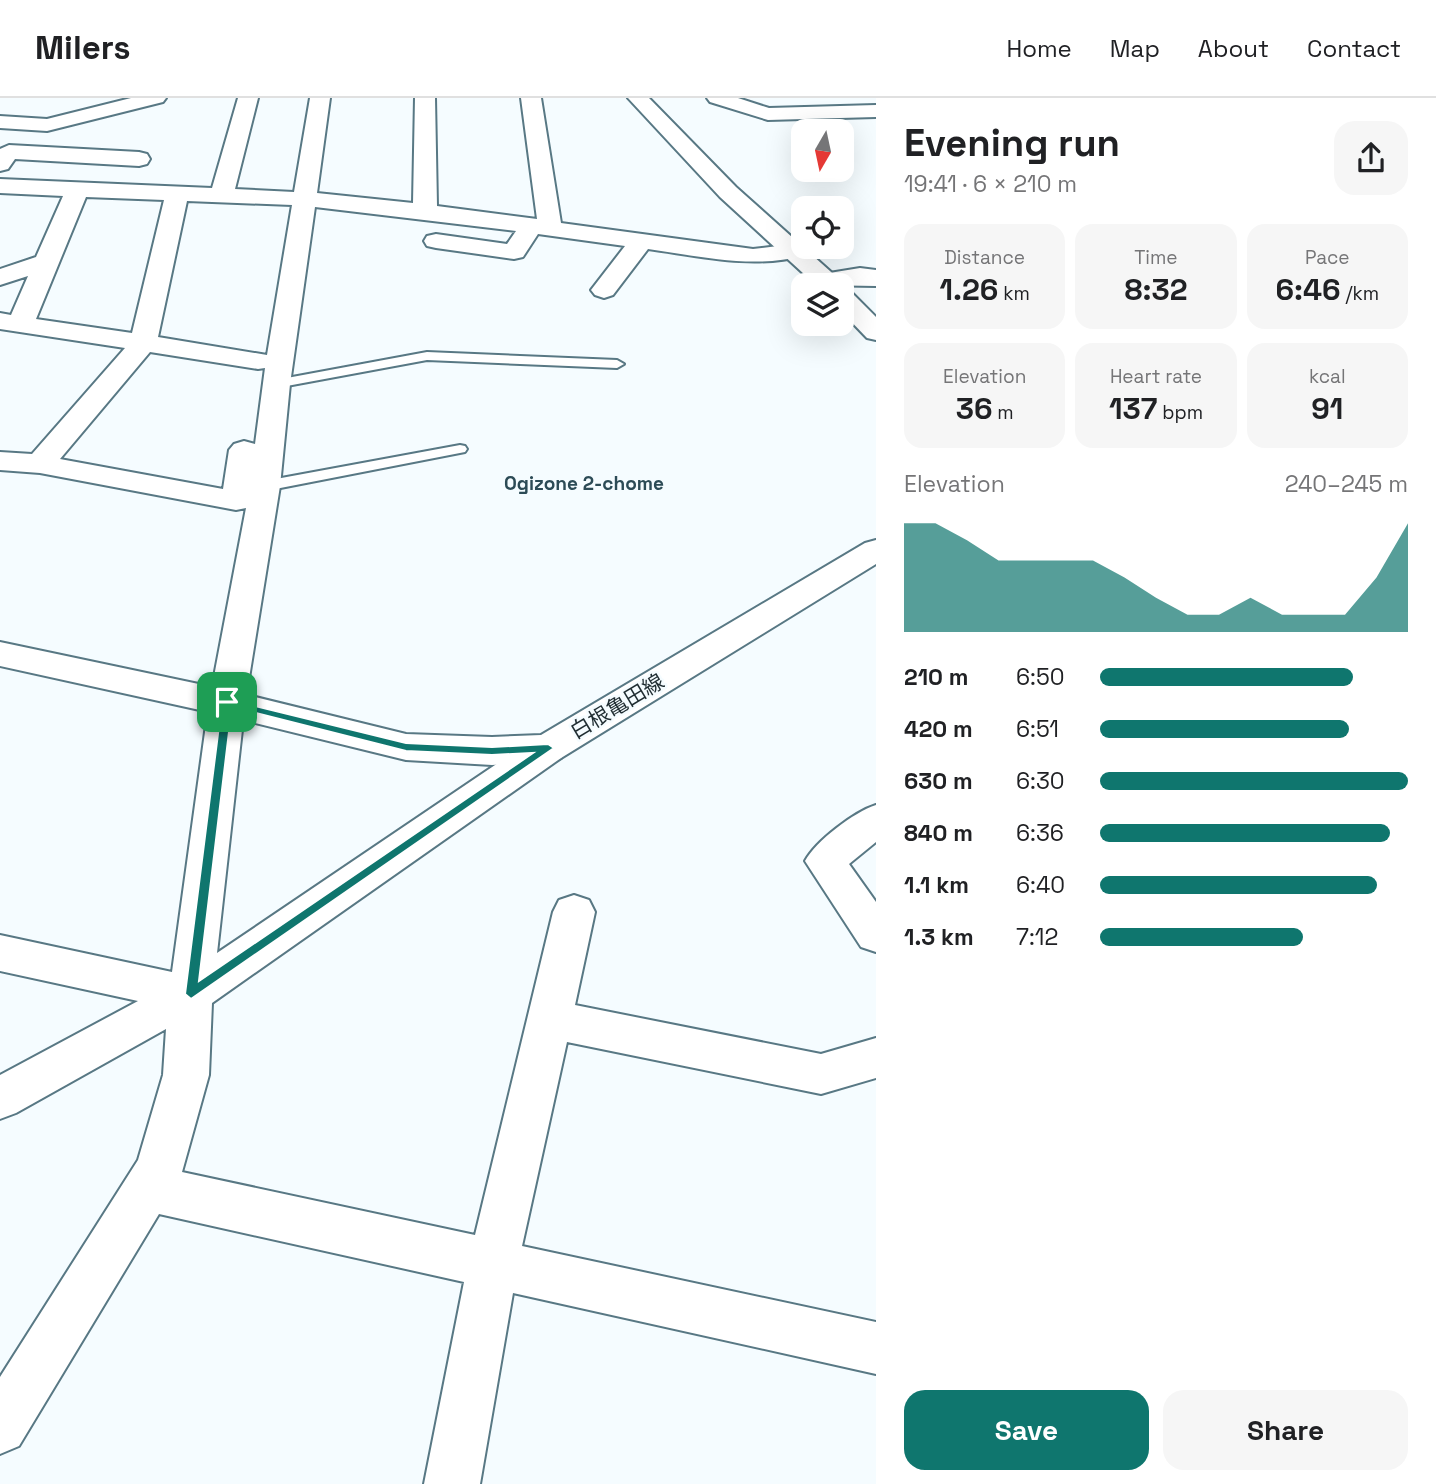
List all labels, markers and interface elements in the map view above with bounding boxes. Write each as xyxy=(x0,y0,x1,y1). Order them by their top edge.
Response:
text: Milers xyxy=(35,27,131,69)
text: Home xyxy=(1006,33,1072,64)
text: Map xyxy=(1110,33,1160,64)
text: About xyxy=(1198,33,1269,64)
text: Contact xyxy=(1307,33,1401,64)
north arrow xyxy=(791,119,854,182)
map controls xyxy=(791,119,854,336)
text: Evening run xyxy=(904,119,1120,167)
button: share xyxy=(1334,121,1408,195)
text: 19:41 · 6 × 210 m xyxy=(904,169,1077,199)
button: locate xyxy=(791,196,854,259)
text: Distance xyxy=(944,245,1025,270)
text: Time xyxy=(1134,245,1178,270)
text: Pace xyxy=(1305,245,1350,270)
text: 1.26 xyxy=(940,270,998,309)
text: 8:32 xyxy=(1124,270,1187,309)
text: 6:46 xyxy=(1276,270,1341,309)
button: layers xyxy=(791,273,854,336)
text: km xyxy=(998,281,1030,306)
text: /km xyxy=(1341,281,1379,306)
text: Elevation xyxy=(943,364,1026,389)
text: Heart rate xyxy=(1110,364,1202,389)
text: kcal xyxy=(1309,364,1346,389)
text: 36 xyxy=(956,389,992,428)
text: 137 xyxy=(1109,389,1157,428)
text: 91 xyxy=(1311,389,1343,428)
text: m xyxy=(992,400,1014,425)
text: bpm xyxy=(1157,400,1203,425)
text: Elevation xyxy=(904,469,1005,499)
text: 240–245 m xyxy=(1285,469,1408,499)
district label: Ogizone 2-chome xyxy=(504,471,664,496)
text: 210 m xyxy=(904,662,968,692)
text: 6:50 xyxy=(1016,662,1064,692)
street label: 白根亀田線 xyxy=(565,667,669,745)
pin xyxy=(197,672,257,732)
icon: arrive xyxy=(208,683,246,721)
text: 420 m xyxy=(904,714,973,744)
text: 6:51 xyxy=(1016,714,1059,744)
text: 630 m xyxy=(904,766,973,796)
text: 6:30 xyxy=(1016,766,1065,796)
text: 840 m xyxy=(904,818,973,848)
text: 6:36 xyxy=(1016,818,1064,848)
text: 1.1 km xyxy=(904,870,969,900)
text: 6:40 xyxy=(1016,870,1065,900)
text: 1.3 km xyxy=(904,922,974,952)
text: 7:12 xyxy=(1016,922,1058,952)
button: Save xyxy=(904,1390,1149,1470)
button: Share xyxy=(1163,1390,1408,1470)

